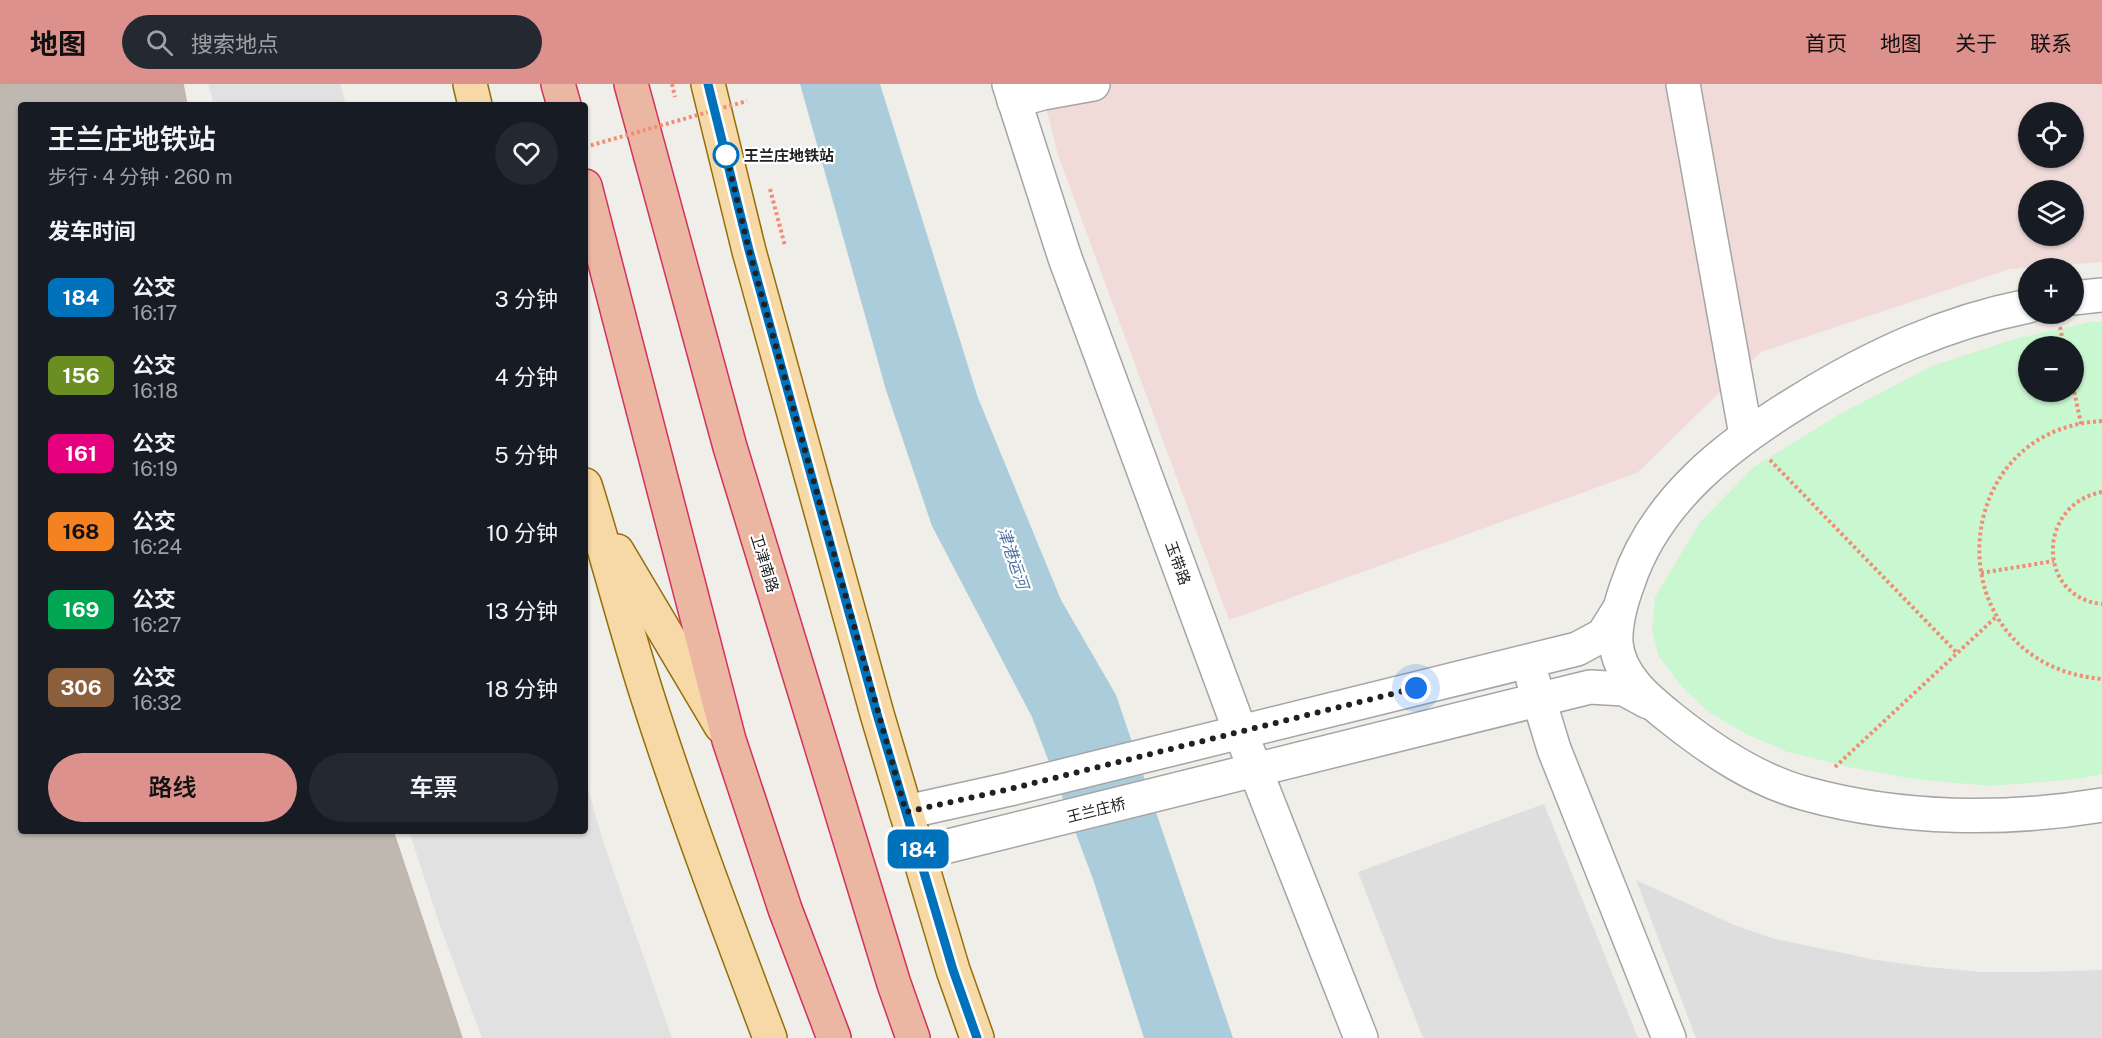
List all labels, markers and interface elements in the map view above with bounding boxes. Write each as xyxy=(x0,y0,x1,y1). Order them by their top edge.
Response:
search box xyxy=(122,15,542,69)
icon: search xyxy=(143,26,176,59)
text: 地图 xyxy=(30,27,86,60)
text: 搜索地点 xyxy=(191,31,279,57)
text: 首页 xyxy=(1805,31,1847,56)
text: 地图 xyxy=(1880,31,1922,56)
text: 关于 xyxy=(1955,31,1997,56)
text: 联系 xyxy=(2030,31,2072,56)
map controls xyxy=(2018,102,2084,402)
button: locate xyxy=(2018,102,2084,168)
text: 王兰庄地铁站 xyxy=(48,122,216,155)
button: heart xyxy=(495,122,558,185)
marker: 王兰庄地铁站 xyxy=(713,142,739,168)
place label: 王兰庄地铁站 xyxy=(744,147,834,164)
text: 步行 · 4 分钟 · 260 m xyxy=(48,165,232,189)
button: layers xyxy=(2018,180,2084,246)
text: 发车时间 xyxy=(48,218,136,244)
button: + xyxy=(2018,258,2084,324)
text: 公交 xyxy=(132,274,176,300)
text: 184 xyxy=(63,285,99,310)
text: 3 分钟 xyxy=(495,286,558,312)
text: 16:17 xyxy=(132,301,177,325)
button: − xyxy=(2018,336,2084,402)
text: 公交 xyxy=(132,352,176,378)
text: 156 xyxy=(62,363,100,388)
text: 4 分钟 xyxy=(495,364,558,390)
text: 16:18 xyxy=(132,379,178,403)
text: 公交 xyxy=(132,430,176,456)
text: 161 xyxy=(65,441,97,466)
text: 5 分钟 xyxy=(495,442,558,468)
text: 16:19 xyxy=(132,457,178,481)
text: 公交 xyxy=(132,508,176,534)
text: 168 xyxy=(63,519,99,544)
text: 10 分钟 xyxy=(486,520,558,546)
water label: 津港运河 xyxy=(994,525,1033,594)
street label: 卫津南路 xyxy=(748,532,782,594)
text: 16:24 xyxy=(132,535,182,559)
street label: 玉带路 xyxy=(1162,539,1194,587)
text: 公交 xyxy=(132,586,176,612)
text: 169 xyxy=(63,597,99,622)
text: 13 分钟 xyxy=(486,598,558,624)
text: 16:27 xyxy=(132,613,181,637)
text: 公交 xyxy=(132,664,176,690)
your location xyxy=(1401,673,1431,703)
text: 306 xyxy=(60,675,102,700)
text: 18 分钟 xyxy=(485,676,558,702)
text: 16:32 xyxy=(132,691,182,715)
button: 路线 xyxy=(48,753,297,822)
button: 车票 xyxy=(309,753,558,822)
street label: 王兰庄桥 xyxy=(1065,794,1127,826)
line badge: 184 xyxy=(884,830,952,868)
text: 184 xyxy=(900,837,936,862)

